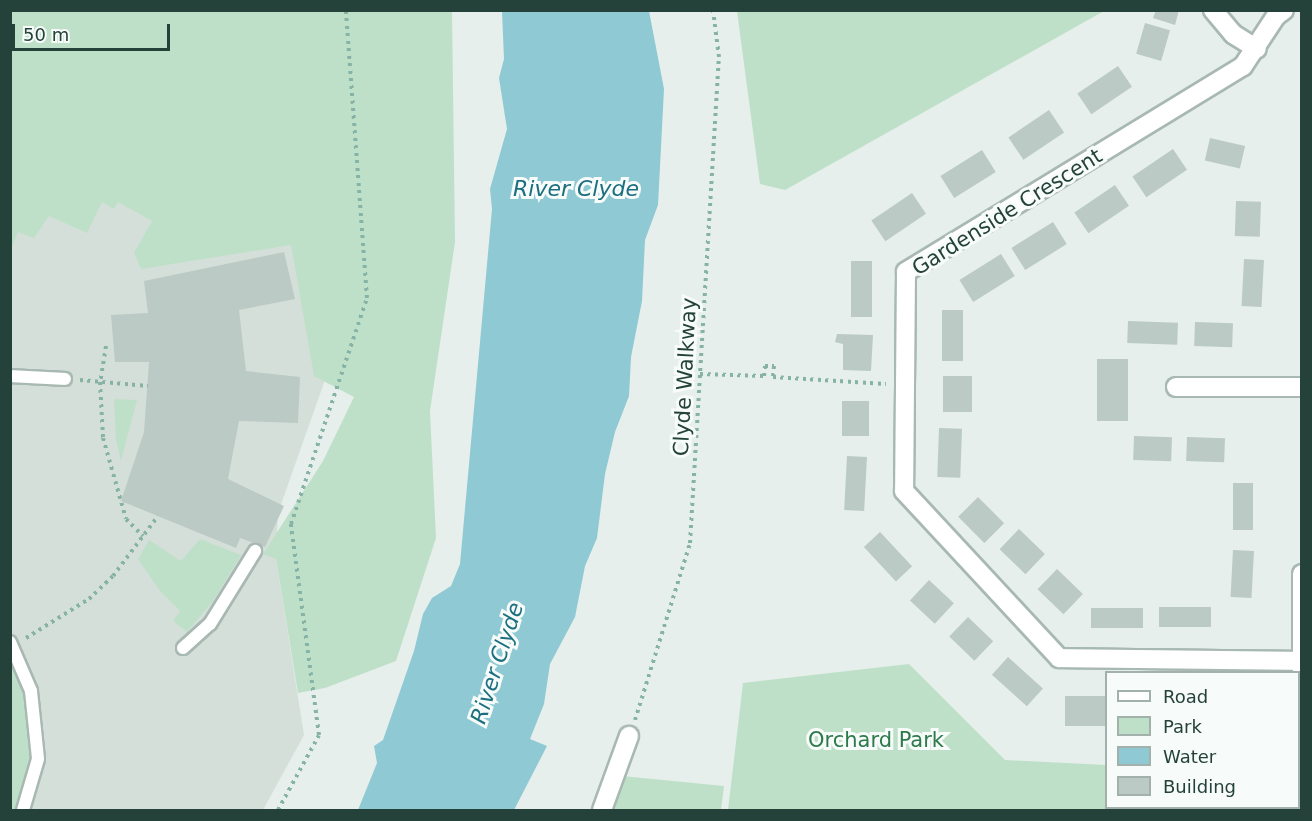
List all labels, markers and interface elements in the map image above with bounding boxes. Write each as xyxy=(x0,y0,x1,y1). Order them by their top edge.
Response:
scale bar xyxy=(15,12,172,50)
text: 50 m xyxy=(23,24,69,45)
street label: Gardenside Crescent xyxy=(907,143,1107,281)
water label: River Clyde xyxy=(513,176,639,202)
street label: Clyde Walkway xyxy=(668,297,702,457)
water label: River Clyde xyxy=(465,599,529,727)
legend xyxy=(1105,671,1300,809)
text: Road xyxy=(1163,686,1208,707)
text: Park xyxy=(1163,716,1202,737)
park label: Orchard Park xyxy=(808,727,944,753)
text: Water xyxy=(1163,746,1216,767)
text: Building xyxy=(1163,776,1236,797)

